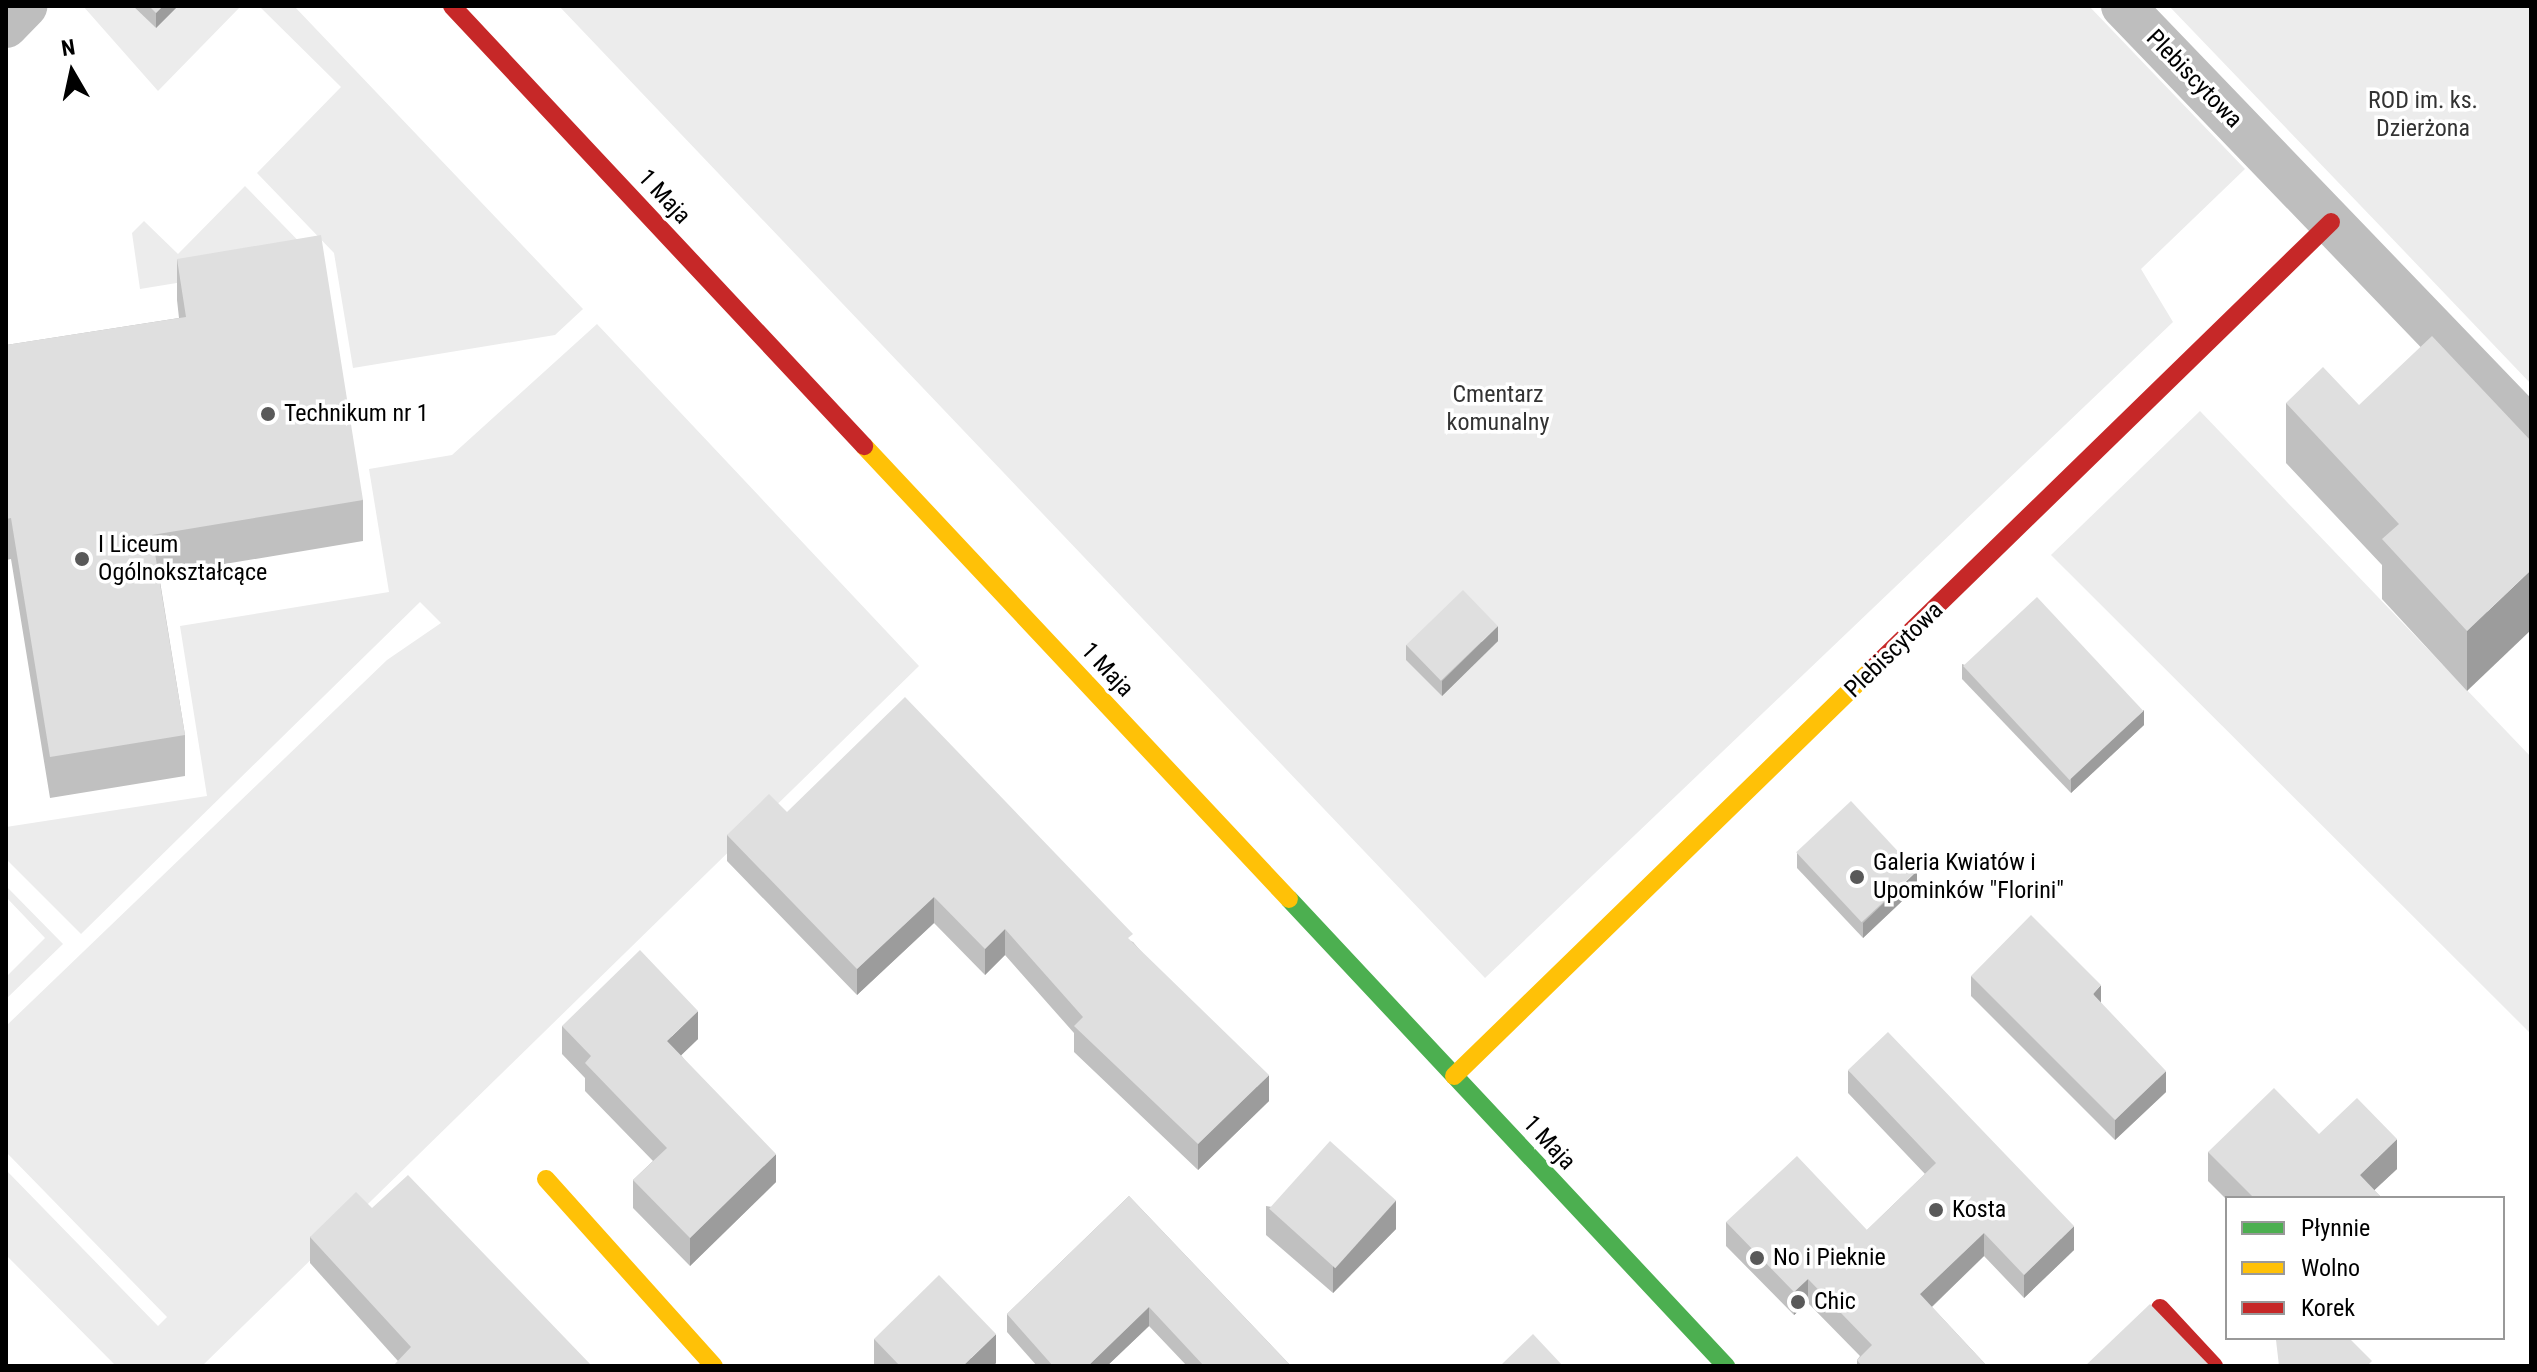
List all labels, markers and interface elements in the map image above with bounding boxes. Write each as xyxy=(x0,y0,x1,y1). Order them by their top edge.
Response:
street label: Plebiscytowa xyxy=(2140,24,2248,134)
north arrow xyxy=(32,32,112,112)
text: N xyxy=(60,34,77,61)
park label: ROD im. ks. Dzierżona xyxy=(2368,87,2478,143)
street label: 1 Maja xyxy=(632,164,696,230)
park label: Cmentarz komunalny xyxy=(1447,381,1549,437)
place label: Technikum nr 1 xyxy=(284,400,429,428)
marker: Technikum nr 1 xyxy=(259,405,277,423)
place label: I Liceum Ogólnokształcące xyxy=(98,531,267,587)
marker: I Liceum Ogólnokształcące xyxy=(73,550,91,568)
street label: Plebiscytowa xyxy=(1839,596,1949,704)
street label: 1 Maja xyxy=(1075,637,1139,703)
place label: Galeria Kwiatów i Upominków "Florini" xyxy=(1873,849,2064,905)
marker: Galeria Kwiatów i Upominków "Florini" xyxy=(1848,868,1866,886)
street label: 1 Maja xyxy=(1517,1110,1581,1176)
place label: Kosta xyxy=(1952,1196,2006,1224)
legend xyxy=(2225,1196,2505,1340)
marker: Kosta xyxy=(1927,1201,1945,1219)
text: Płynnie xyxy=(2301,1214,2370,1242)
place label: No i Pieknie xyxy=(1773,1244,1886,1272)
marker: No i Pieknie xyxy=(1748,1249,1766,1267)
text: Wolno xyxy=(2301,1254,2360,1282)
place label: Chic xyxy=(1814,1288,1856,1316)
marker: Chic xyxy=(1789,1293,1807,1311)
text: Korek xyxy=(2301,1294,2355,1322)

